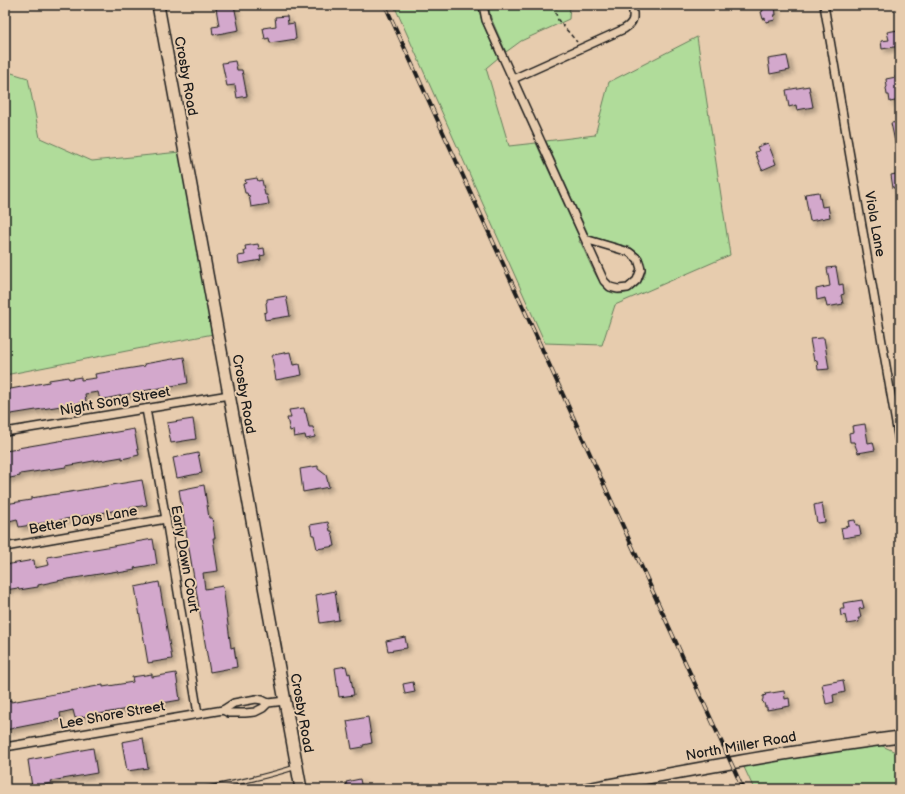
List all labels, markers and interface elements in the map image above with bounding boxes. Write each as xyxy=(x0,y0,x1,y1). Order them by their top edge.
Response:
street label: Crosby Road xyxy=(171,35,201,117)
street label: Viola Lane xyxy=(861,190,889,258)
street label: Crosby Road xyxy=(229,353,259,435)
street label: Night Song Street xyxy=(58,383,172,419)
street label: Better Days Lane xyxy=(27,502,139,538)
street label: Early Dawn Court xyxy=(167,504,203,615)
street label: Crosby Road xyxy=(287,672,317,754)
street label: Lee Shore Street xyxy=(58,697,167,733)
street label: North Miller Road xyxy=(684,728,798,764)

